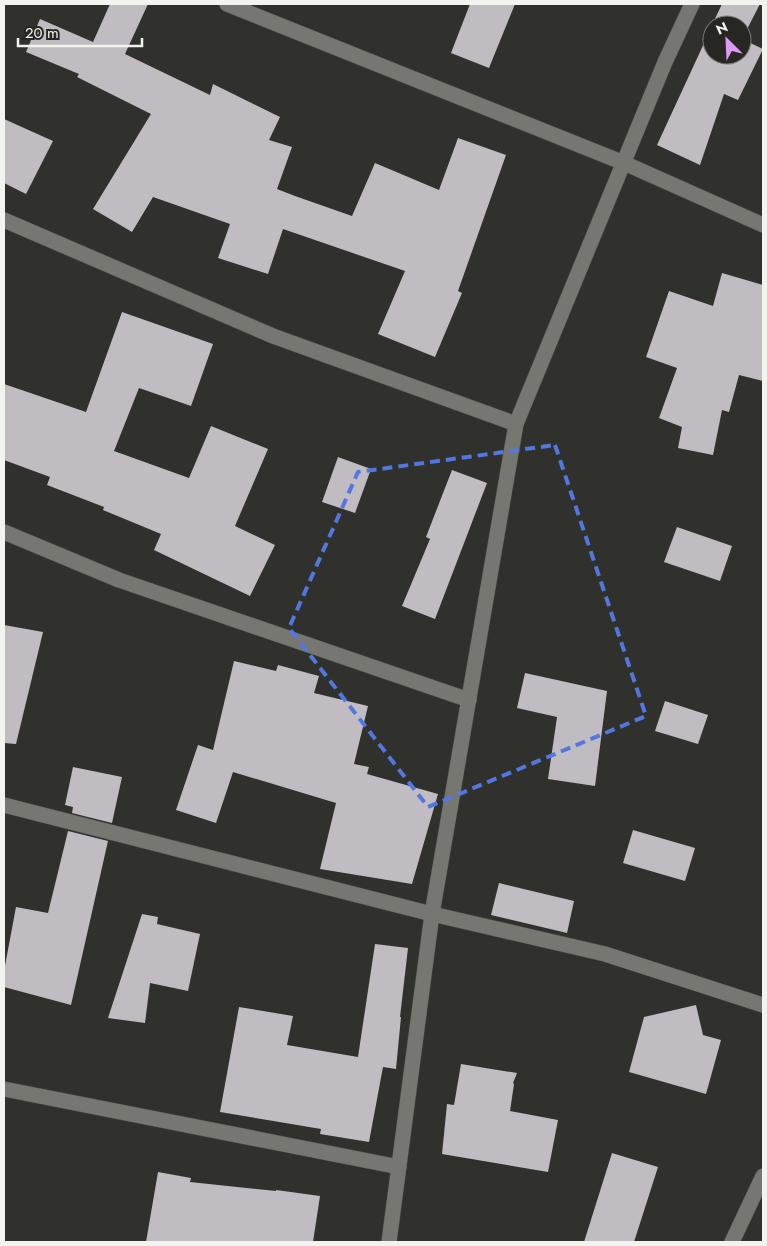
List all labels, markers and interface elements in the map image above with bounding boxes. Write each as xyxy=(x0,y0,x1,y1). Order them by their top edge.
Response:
scale bar xyxy=(18,15,141,47)
north arrow xyxy=(702,15,752,65)
text: N xyxy=(713,17,731,40)
text: 20 m xyxy=(25,22,59,44)

